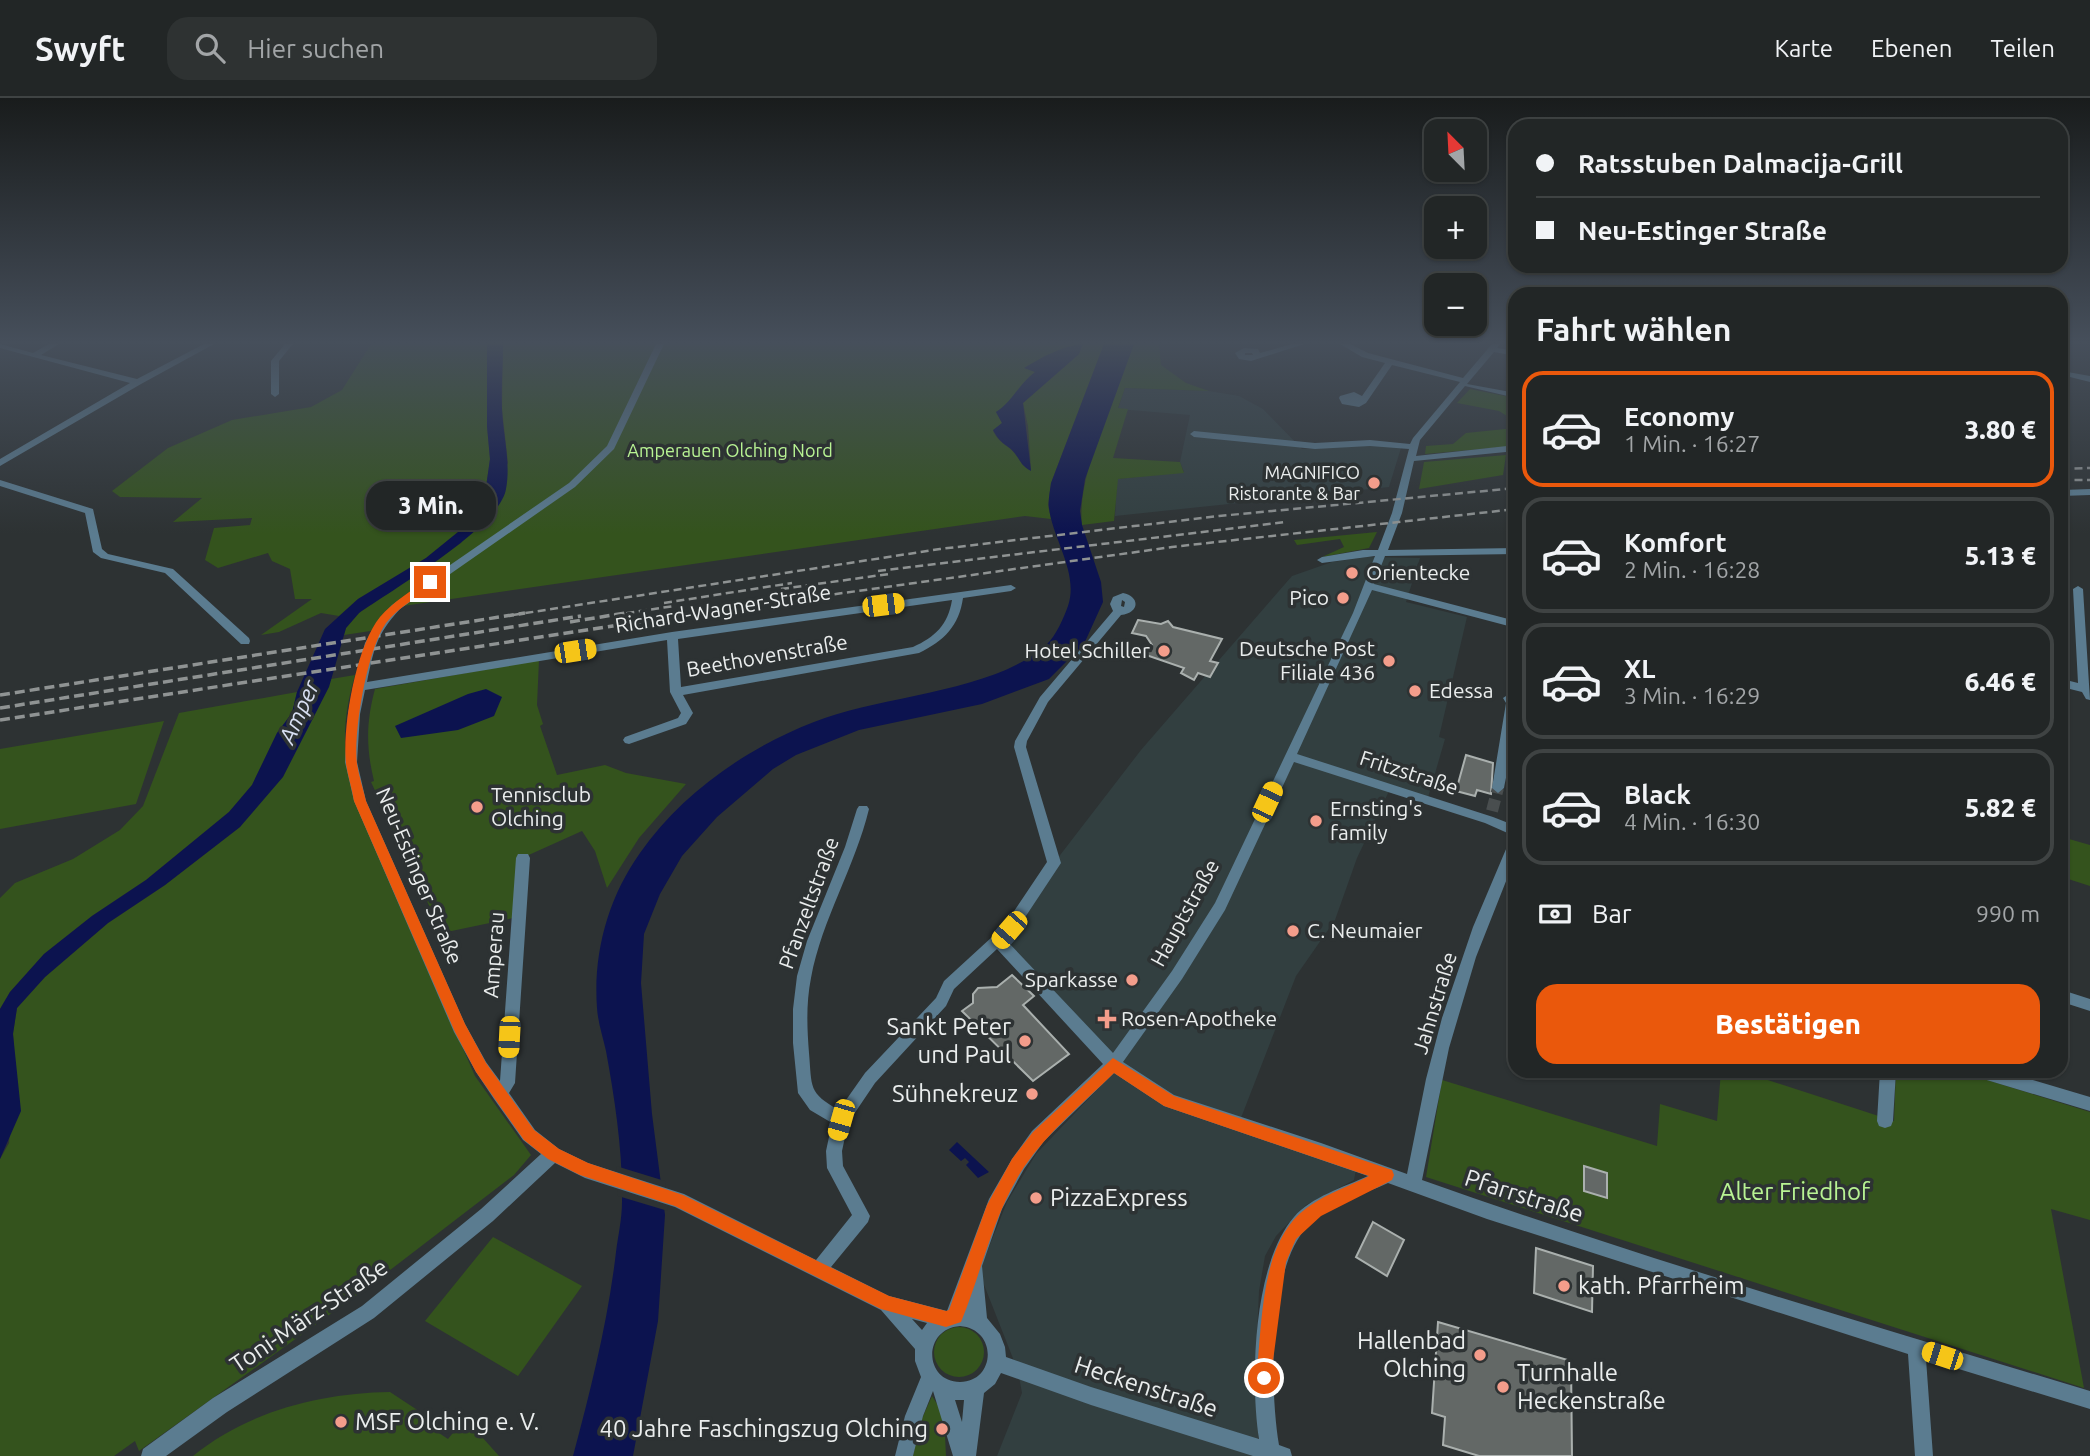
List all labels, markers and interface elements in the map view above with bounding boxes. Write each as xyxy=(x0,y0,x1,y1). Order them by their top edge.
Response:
search box xyxy=(167,17,657,80)
icon: search xyxy=(191,29,229,67)
text: Swyft xyxy=(35,30,125,67)
text: Hier suchen xyxy=(247,34,384,63)
text: Karte xyxy=(1774,35,1833,62)
text: Ebenen xyxy=(1871,35,1952,62)
text: Teilen xyxy=(1990,35,2055,62)
north arrow xyxy=(1424,119,1488,182)
map controls xyxy=(1424,119,1487,336)
text: Ratsstuben Dalmacija-Grill xyxy=(1578,149,1903,178)
button: + xyxy=(1424,196,1487,259)
text: Neu-Estinger Straße xyxy=(1578,216,1827,245)
button: − xyxy=(1424,273,1487,336)
text: Fahrt wählen xyxy=(1536,311,1731,347)
icon: car xyxy=(1540,398,1603,461)
text: Economy xyxy=(1624,402,1734,431)
text: 3.80 € xyxy=(1965,415,2036,444)
text: 1 Min. · 16:27 xyxy=(1624,431,1760,456)
park label: Amperauen Olching Nord xyxy=(627,440,833,460)
place label: MAGNIFICO Ristorante & Bar xyxy=(1228,462,1360,503)
marker: MAGNIFICO Ristorante & Bar xyxy=(1366,475,1382,491)
callout: 3 Min. xyxy=(365,480,495,530)
text: 3 Min. xyxy=(399,493,463,518)
icon: car xyxy=(1540,524,1603,587)
text: Komfort xyxy=(1624,528,1727,557)
text: 5.13 € xyxy=(1965,541,2036,570)
text: 2 Min. · 16:28 xyxy=(1624,557,1760,582)
place label: Orientecke xyxy=(1366,560,1470,584)
marker: Orientecke xyxy=(1344,565,1360,581)
route end xyxy=(414,566,446,598)
street label: Richard-Wagner-Straße xyxy=(613,579,833,637)
place label: Pico xyxy=(1289,585,1329,609)
marker: Pico xyxy=(1335,590,1351,606)
car xyxy=(861,592,906,618)
street label: Beethovenstraße xyxy=(684,629,849,681)
place label: Deutsche Post Filiale 436 xyxy=(1239,636,1375,684)
car xyxy=(553,637,598,665)
place label: Hotel Schiller xyxy=(1025,638,1150,662)
marker: Hotel Schiller xyxy=(1156,643,1172,659)
icon: car xyxy=(1540,650,1603,713)
marker: Deutsche Post Filiale 436 xyxy=(1381,653,1397,669)
text: XL xyxy=(1624,654,1655,683)
text: 6.46 € xyxy=(1965,667,2036,696)
water label: Amper xyxy=(273,675,324,748)
place label: Edessa xyxy=(1429,678,1494,702)
marker: Edessa xyxy=(1407,683,1423,699)
text: 3 Min. · 16:29 xyxy=(1624,683,1760,708)
street label: Fritzstraße xyxy=(1357,745,1462,799)
icon: car xyxy=(1540,776,1603,839)
car xyxy=(1249,779,1286,825)
text: Black xyxy=(1624,780,1691,809)
place label: Tennisclub Olching xyxy=(491,782,591,830)
street label: Neu-Estinger Straße xyxy=(372,784,468,968)
text: 5.82 € xyxy=(1965,793,2036,822)
place label: Ernsting's family xyxy=(1330,796,1422,844)
marker: Tennisclub Olching xyxy=(469,799,485,815)
text: 4 Min. · 16:30 xyxy=(1624,809,1760,834)
marker: Ernsting's family xyxy=(1308,813,1324,829)
street label: Pfanzeltstraße xyxy=(773,833,843,972)
street label: Hauptstraße xyxy=(1145,855,1223,970)
icon: cash xyxy=(1536,895,1574,933)
text: Bar xyxy=(1592,899,1632,928)
text: 990 m xyxy=(1976,901,2040,926)
car xyxy=(988,907,1031,953)
street label: Amperau xyxy=(478,911,508,999)
place label: C. Neumaier xyxy=(1307,918,1422,942)
marker: C. Neumaier xyxy=(1285,923,1301,939)
street label: Jahnstraße xyxy=(1407,949,1461,1057)
place label: Sparkasse xyxy=(1025,967,1118,991)
marker: Sparkasse xyxy=(1124,972,1140,988)
button: Bestätigen xyxy=(1536,984,2040,1064)
place label: Rosen-Apotheke xyxy=(1121,1006,1277,1030)
marker: Rosen-Apotheke xyxy=(1099,1011,1115,1027)
place label: Sankt Peter und Paul xyxy=(886,1013,1011,1068)
car xyxy=(498,1015,521,1059)
marker: Sankt Peter und Paul xyxy=(1017,1033,1033,1049)
place label: Sühnekreuz xyxy=(892,1080,1018,1107)
marker: Sühnekreuz xyxy=(1024,1086,1040,1102)
car xyxy=(826,1097,857,1143)
street label: Pfarrstraße xyxy=(1462,1164,1587,1227)
park label: Alter Friedhof xyxy=(1720,1178,1871,1205)
place label: PizzaExpress xyxy=(1050,1184,1188,1211)
marker: PizzaExpress xyxy=(1028,1190,1044,1206)
street label: Toni-März-Straße xyxy=(225,1253,393,1378)
place label: kath. Pfarrheim xyxy=(1578,1272,1744,1299)
marker: kath. Pfarrheim xyxy=(1556,1278,1572,1294)
place label: Hallenbad Olching xyxy=(1357,1327,1466,1382)
car xyxy=(1919,1340,1966,1372)
marker: Hallenbad Olching xyxy=(1472,1347,1488,1363)
street label: Heckenstraße xyxy=(1071,1351,1221,1422)
place label: Turnhalle Heckenstraße xyxy=(1517,1359,1666,1414)
route start xyxy=(1248,1362,1280,1394)
marker: Turnhalle Heckenstraße xyxy=(1495,1379,1511,1395)
place label: MSF Olching e. V. xyxy=(355,1408,539,1435)
marker: MSF Olching e. V. xyxy=(333,1414,349,1430)
place label: 40 Jahre Faschingszug Olching xyxy=(600,1415,928,1442)
marker: 40 Jahre Faschingszug Olching xyxy=(934,1421,950,1437)

